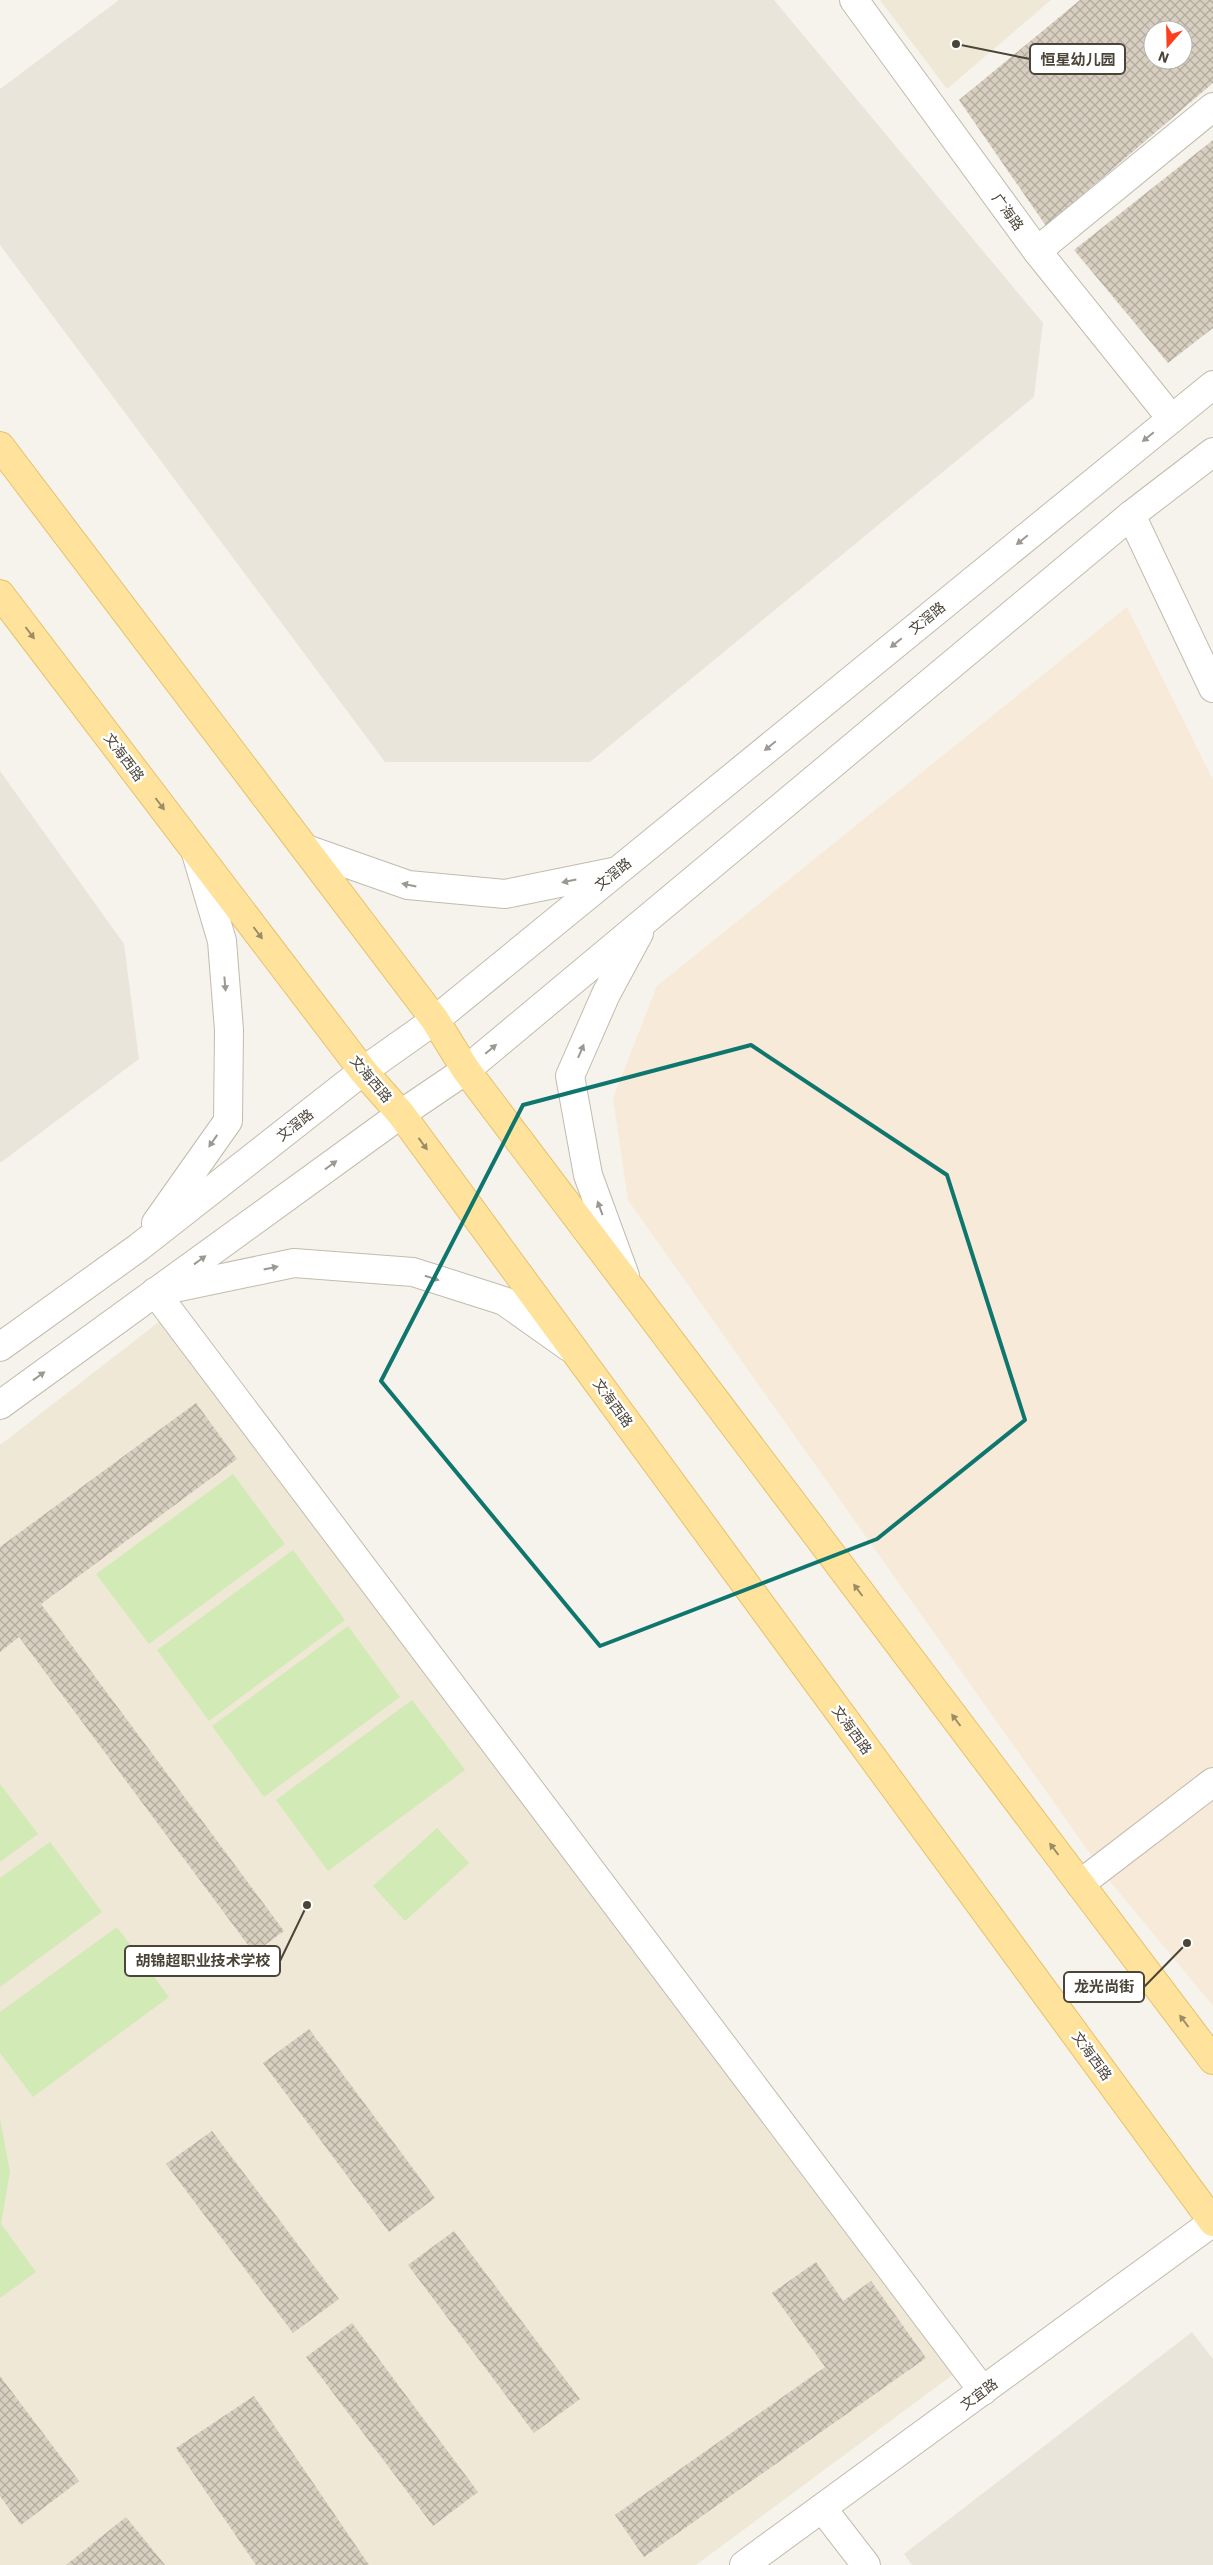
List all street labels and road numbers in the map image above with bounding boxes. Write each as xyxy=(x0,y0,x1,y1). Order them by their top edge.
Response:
street label: 广海路 xyxy=(988,190,1028,234)
street label: 文滘路 xyxy=(905,598,949,638)
street label: 文海西路 xyxy=(100,729,148,785)
street label: 文滘路 xyxy=(591,854,635,894)
street label: 文海西路 xyxy=(346,1052,396,1106)
street label: 文滘路 xyxy=(273,1105,317,1145)
street label: 文海西路 xyxy=(589,1375,637,1431)
street label: 文海西路 xyxy=(828,1702,876,1758)
street label: 文海西路 xyxy=(1068,2028,1116,2084)
street label: 文宜路 xyxy=(957,2374,1001,2414)

